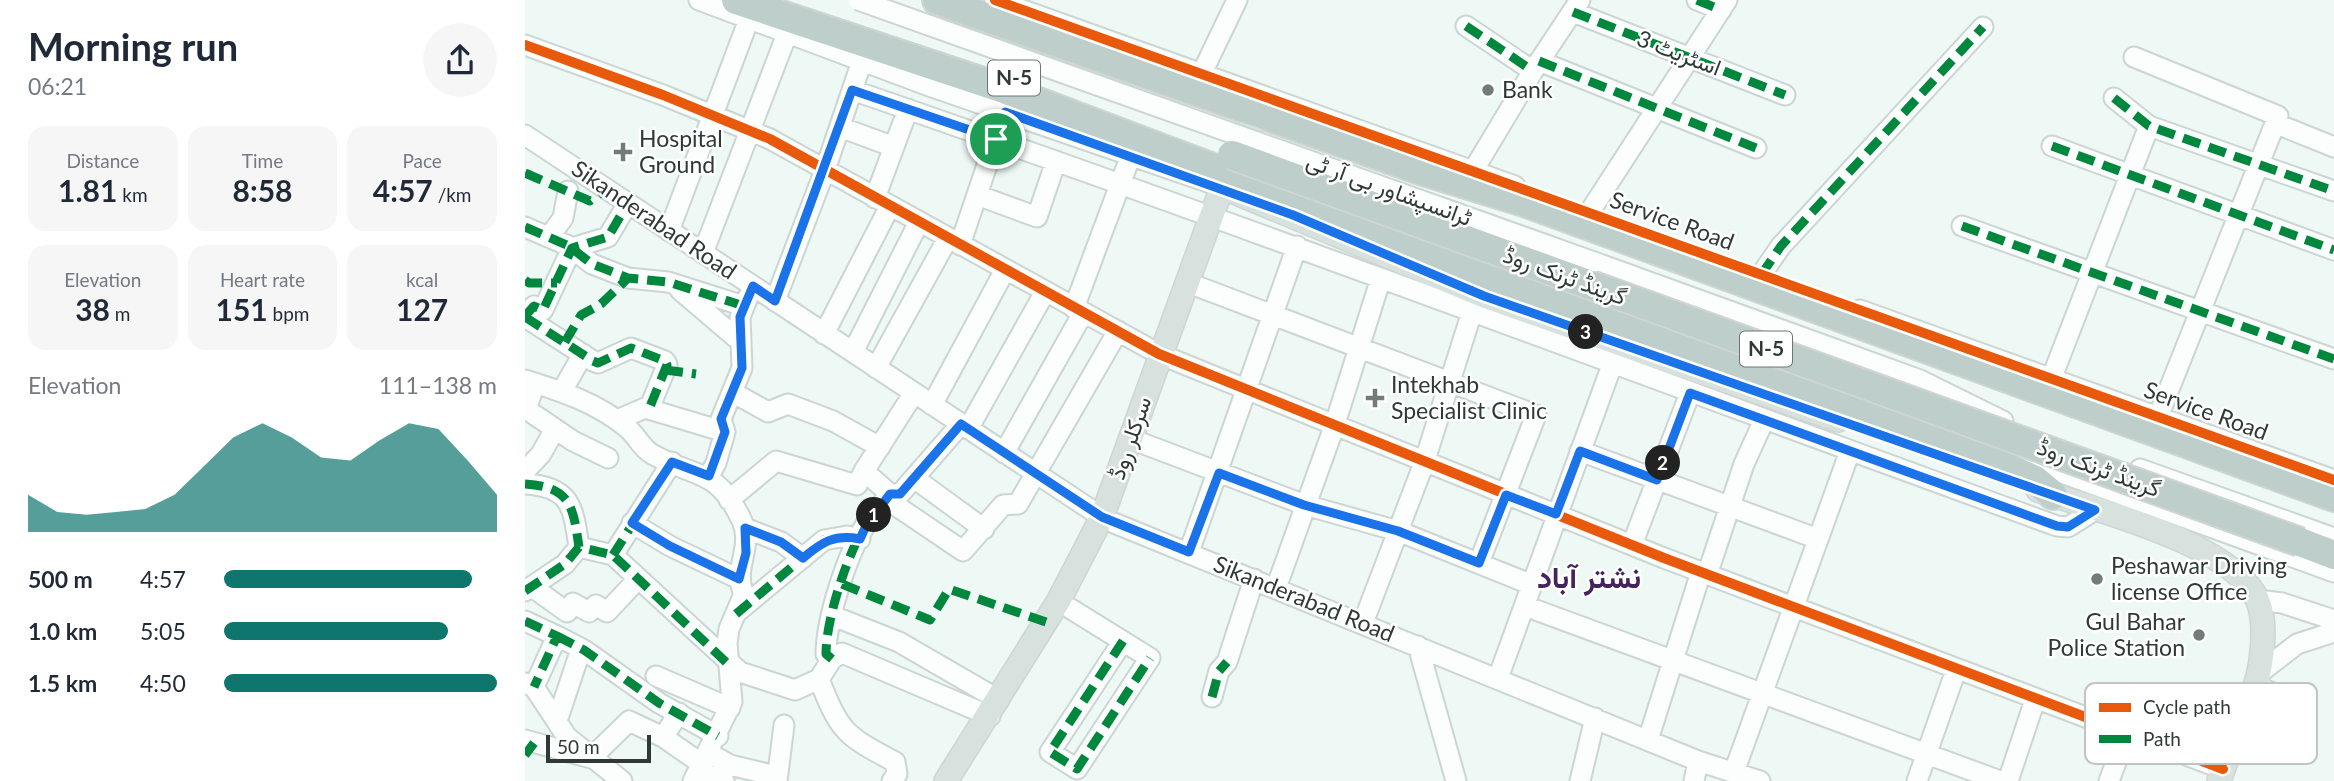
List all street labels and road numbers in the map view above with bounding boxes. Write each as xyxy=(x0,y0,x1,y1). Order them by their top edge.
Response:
street label: اسٹریٹ 3 xyxy=(1633,23,1725,83)
road number: N-5 xyxy=(988,60,1040,96)
street label: ٹرانسپشاور بی آر ٹی xyxy=(1302,145,1476,234)
street label: Sikanderabad Road xyxy=(567,154,742,285)
street label: Service Road xyxy=(1606,185,1738,255)
street label: گرینڈ ٹرنک روڈ xyxy=(1499,240,1631,312)
road number: N-5 xyxy=(1740,332,1792,366)
street label: Service Road xyxy=(2140,375,2272,445)
street label: سرکلر روڈ xyxy=(1102,392,1158,484)
street label: گرینڈ ٹرنک روڈ xyxy=(2033,432,2165,504)
street label: Sikanderabad Road xyxy=(1210,549,1399,647)

